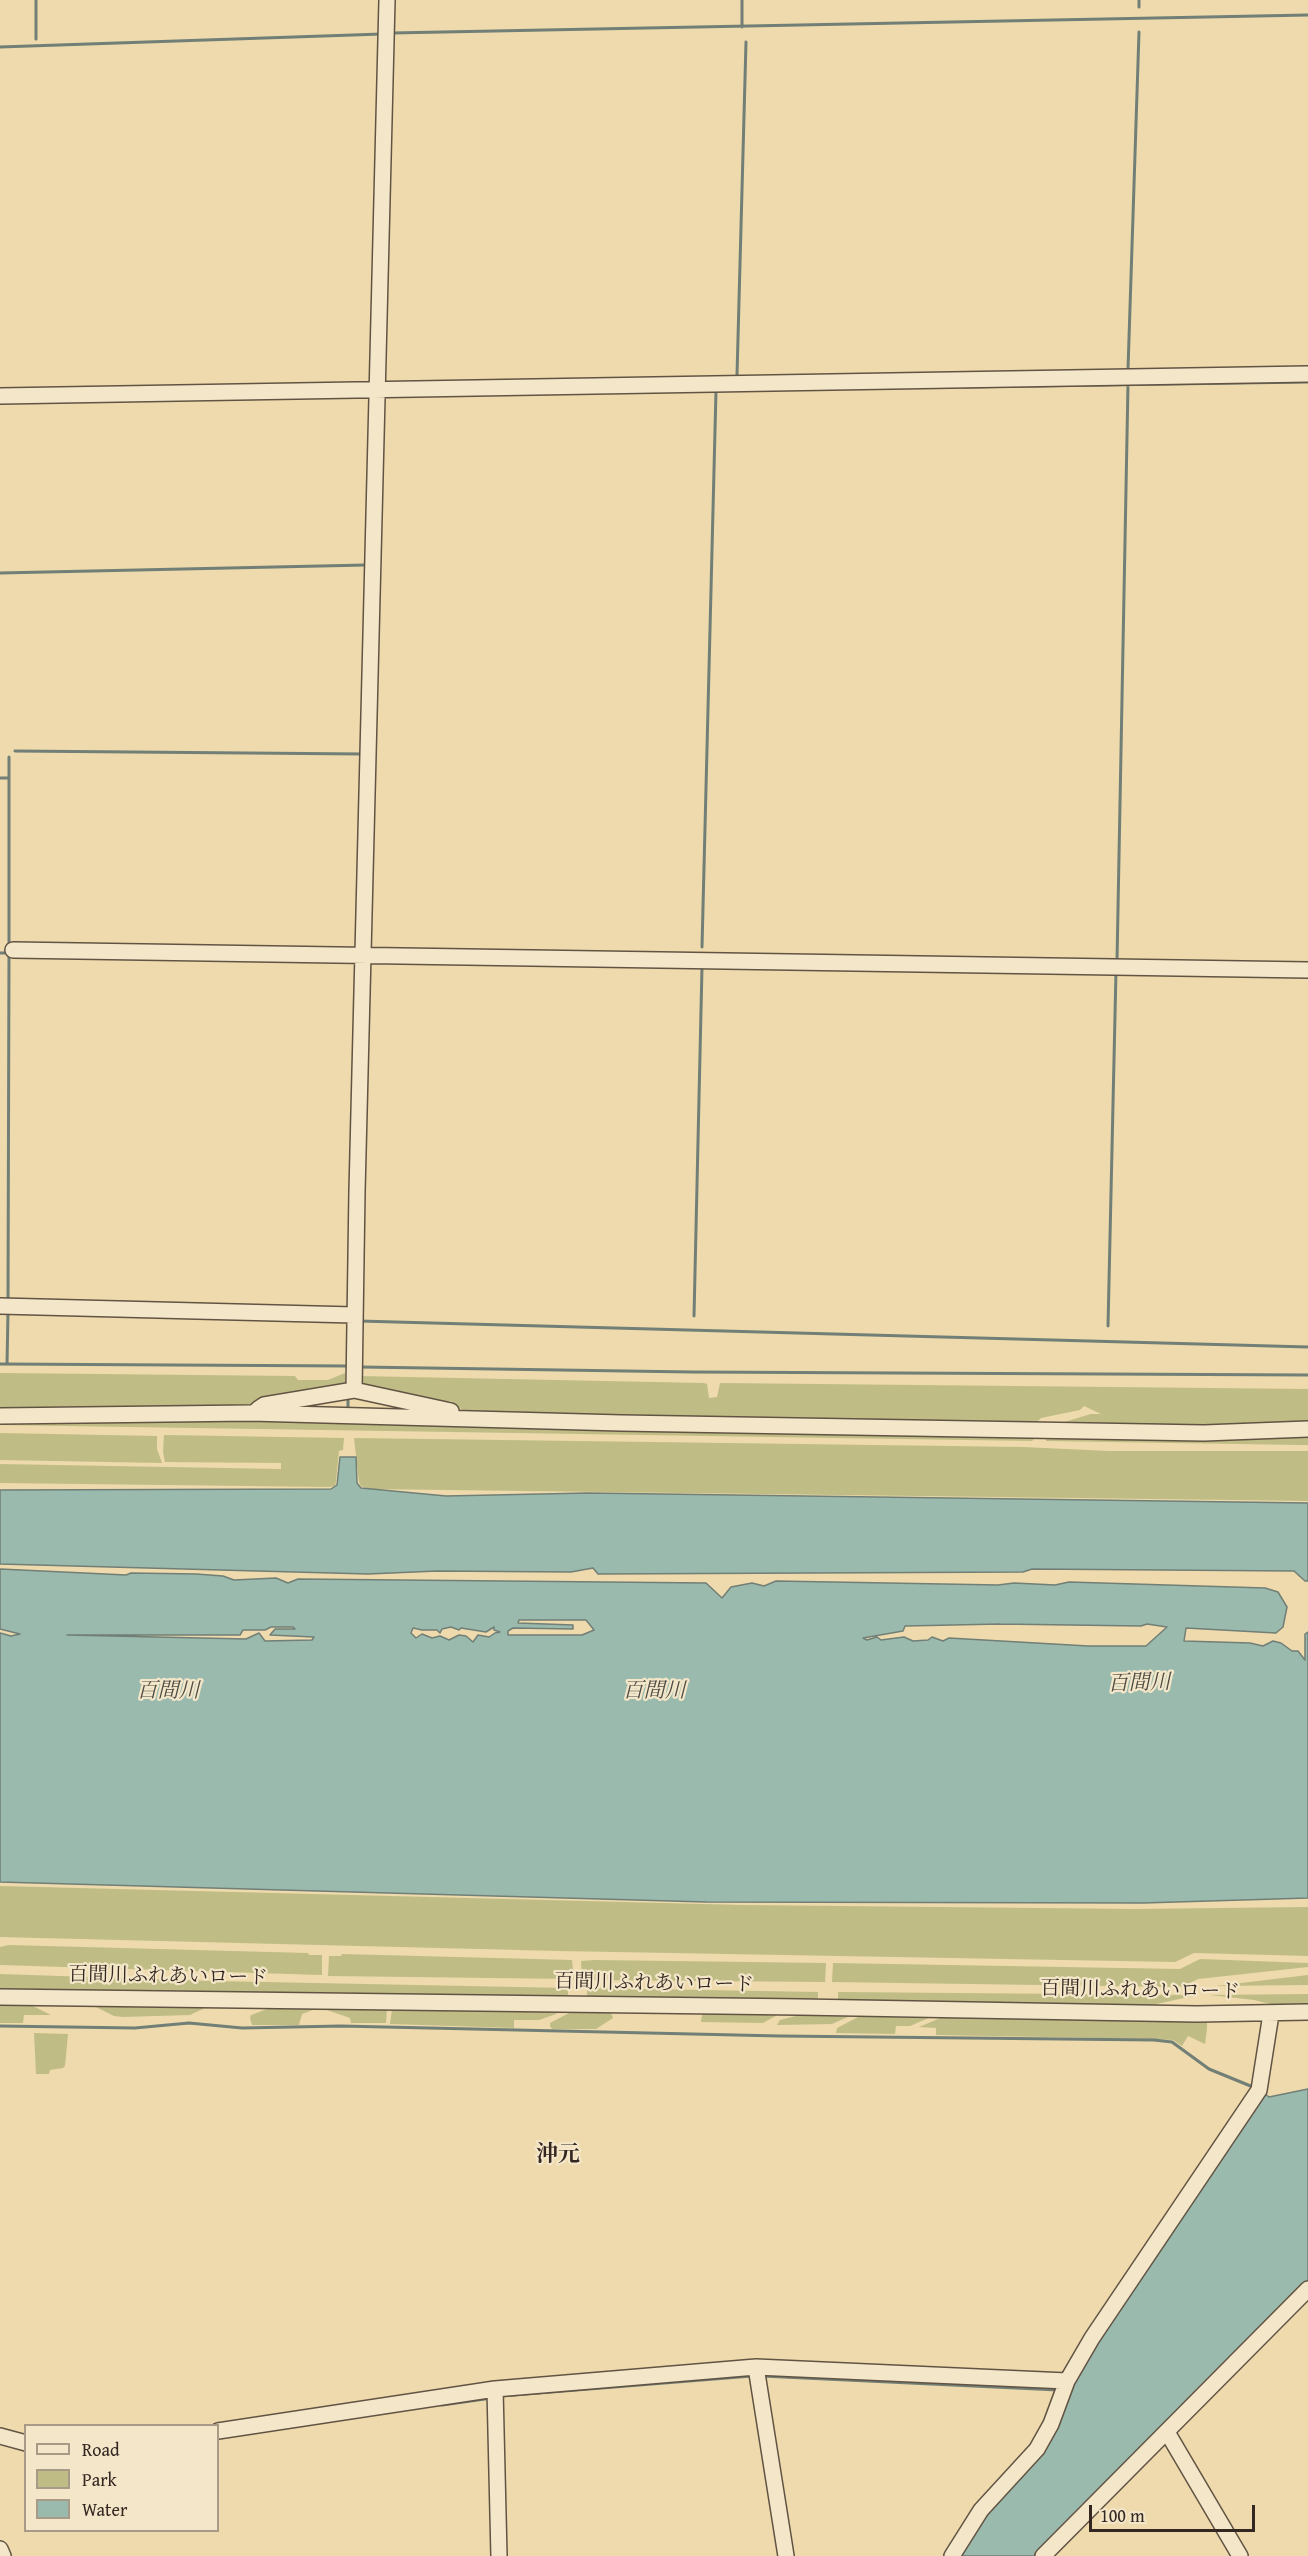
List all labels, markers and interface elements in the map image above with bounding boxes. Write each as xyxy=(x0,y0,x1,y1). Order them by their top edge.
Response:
water label: 百間川 xyxy=(1107,1670,1171,1698)
water label: 百間川 xyxy=(137,1679,199,1705)
water label: 百間川 xyxy=(623,1679,685,1705)
street label: 百間川ふれあいロード xyxy=(68,1963,268,1991)
street label: 百間川ふれあいロード xyxy=(554,1970,754,1998)
street label: 百間川ふれあいロード xyxy=(1040,1977,1240,2005)
district label: 沖元 xyxy=(536,2142,580,2168)
legend xyxy=(24,2424,219,2532)
text: Road xyxy=(82,2436,120,2463)
text: Park xyxy=(82,2466,117,2493)
scale bar xyxy=(1092,2493,1258,2531)
text: Water xyxy=(82,2496,127,2523)
text: 100 m xyxy=(1100,2502,1145,2529)

